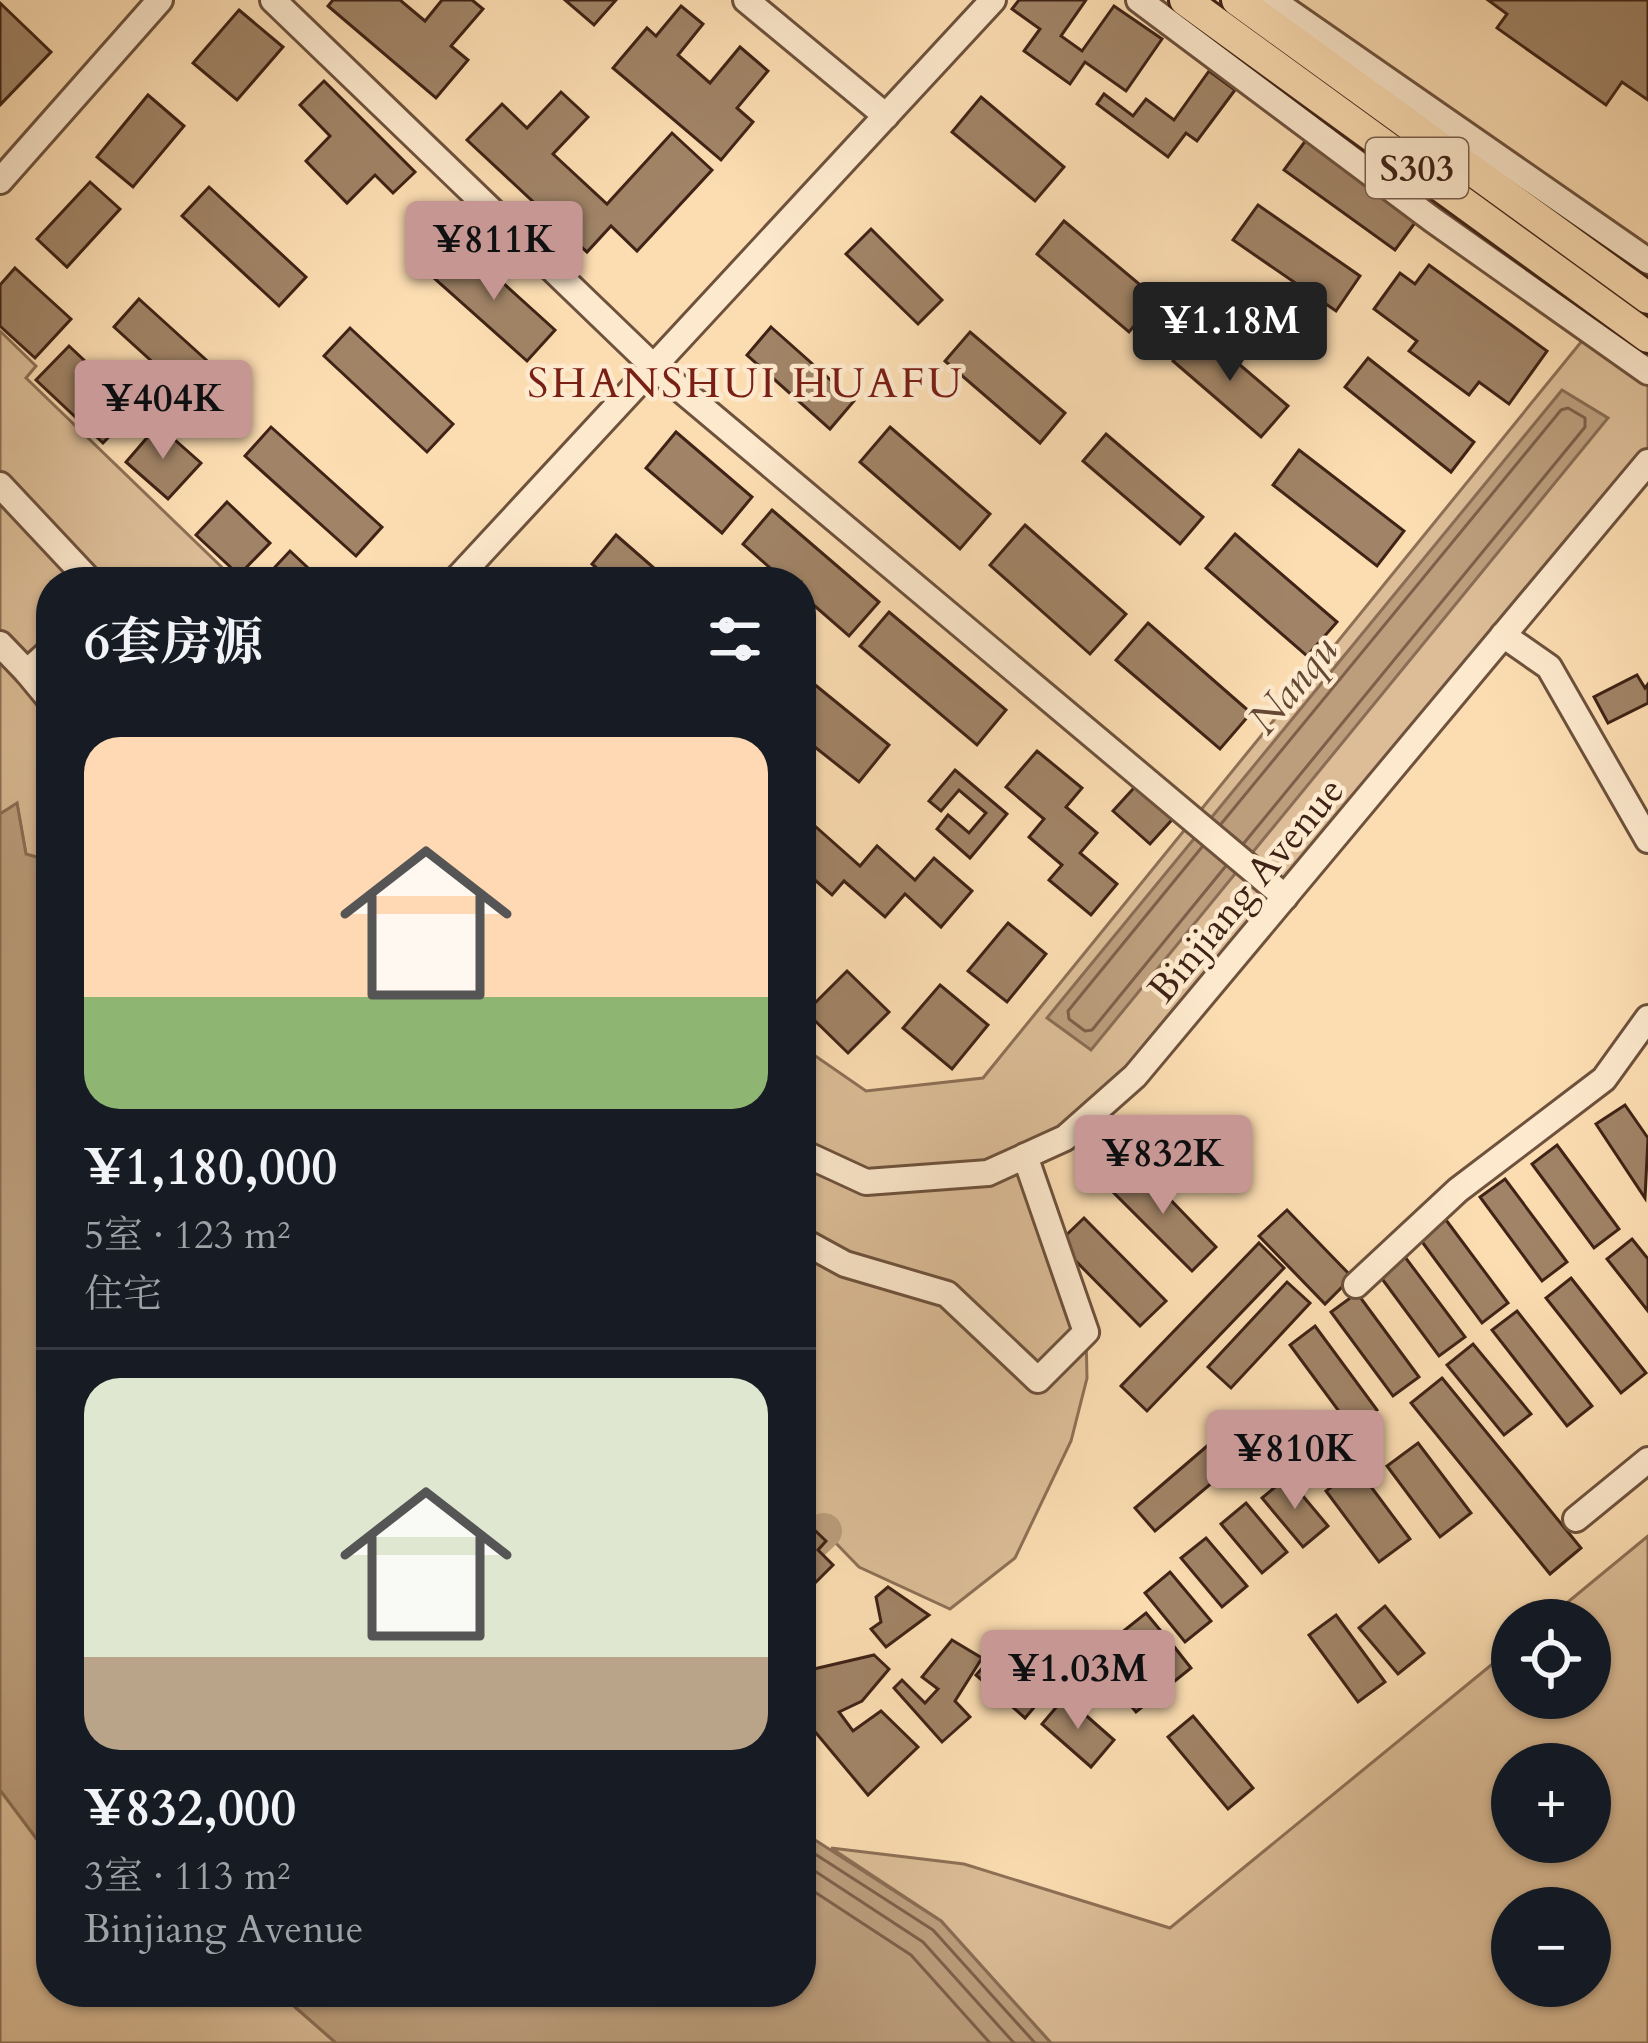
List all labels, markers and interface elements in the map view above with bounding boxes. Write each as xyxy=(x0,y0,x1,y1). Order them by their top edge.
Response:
road number: S303 xyxy=(1366,138,1468,198)
pin: ¥811K xyxy=(410,201,578,303)
text: ¥811K xyxy=(433,213,555,266)
pin: ¥1.18M xyxy=(1132,282,1328,384)
text: ¥1.18M xyxy=(1160,294,1300,347)
district label: SHANSHUI HUAFU xyxy=(527,355,965,412)
pin: ¥404K xyxy=(79,360,247,462)
text: ¥404K xyxy=(102,372,224,425)
icon: filters xyxy=(702,606,768,672)
text: 6套房源 xyxy=(84,608,263,678)
water label: Nanqu xyxy=(1235,624,1351,746)
street label: Binjiang Avenue xyxy=(1136,766,1356,1014)
icon: home xyxy=(318,815,534,1031)
pin: ¥832K xyxy=(1079,1115,1247,1217)
text: ¥832K xyxy=(1102,1127,1224,1180)
text: ¥1,180,000 xyxy=(84,1133,337,1203)
text: 5室 · 123 m² xyxy=(84,1209,290,1262)
text: 住宅 xyxy=(84,1268,162,1321)
pin: ¥810K xyxy=(1211,1410,1379,1512)
text: ¥810K xyxy=(1234,1422,1356,1475)
icon: home xyxy=(318,1456,534,1672)
map controls xyxy=(1491,1599,1611,2007)
button: locate xyxy=(1491,1599,1611,1719)
pin: ¥1.03M xyxy=(980,1630,1176,1732)
text: ¥1.03M xyxy=(1008,1642,1148,1695)
button: + xyxy=(1491,1743,1611,1863)
text: ¥832,000 xyxy=(84,1774,296,1844)
text: 3室 · 113 m² xyxy=(84,1850,290,1903)
button: − xyxy=(1491,1887,1611,2007)
text: Binjiang Avenue xyxy=(84,1903,363,1956)

